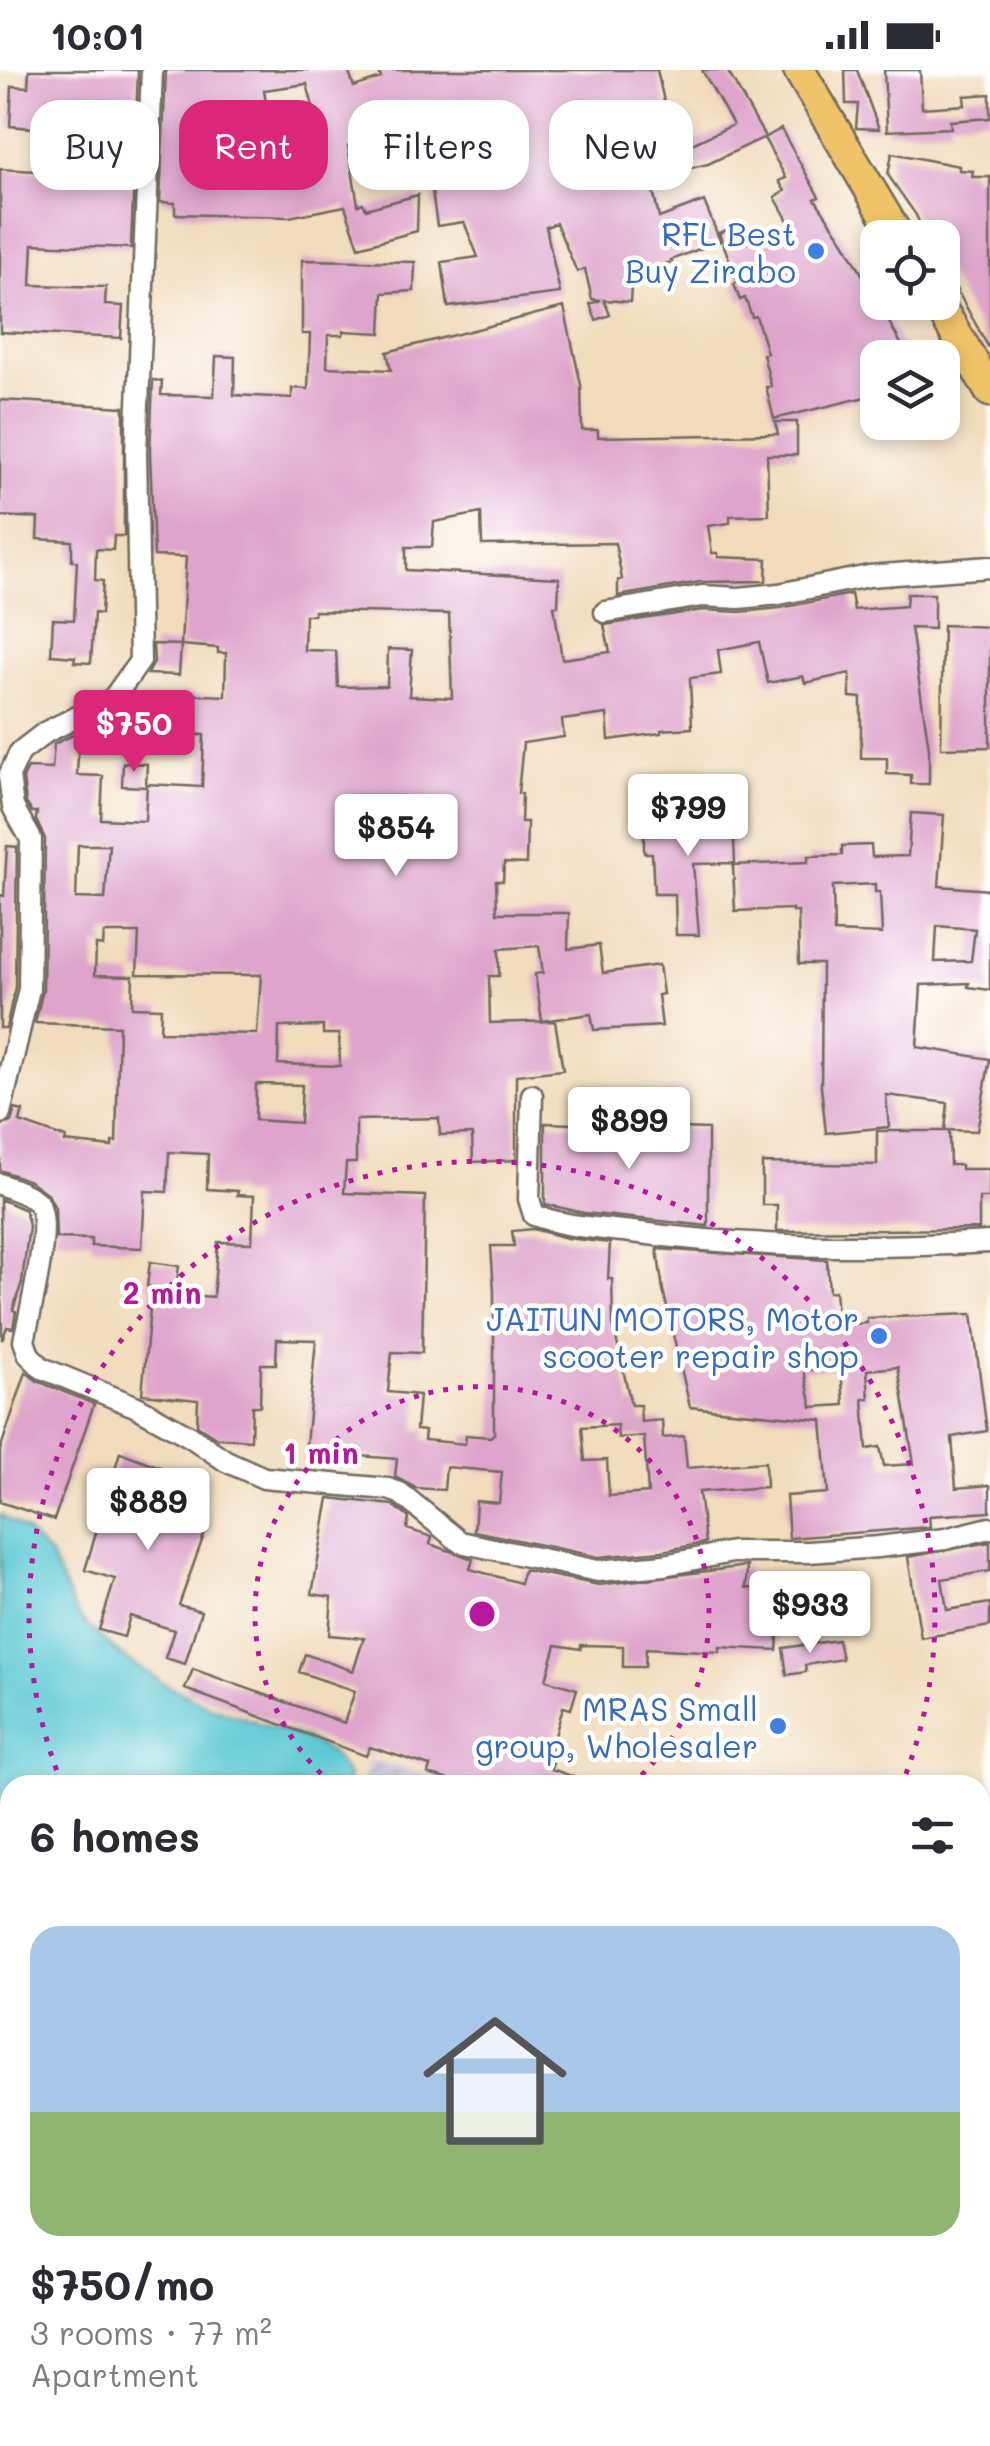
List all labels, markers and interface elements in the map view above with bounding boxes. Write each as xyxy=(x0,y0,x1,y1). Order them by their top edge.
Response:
text: 10:01 xyxy=(50,10,145,60)
chip: Buy xyxy=(30,100,159,190)
chip: Rent xyxy=(179,100,328,190)
chip: Filters xyxy=(348,100,529,190)
chip: New xyxy=(549,100,693,190)
place label: RFL Best Buy Zirabo xyxy=(625,212,796,292)
map controls xyxy=(860,220,960,440)
button: locate xyxy=(860,220,960,320)
marker: RFL Best Buy Zirabo xyxy=(805,240,827,262)
button: layers xyxy=(860,340,960,440)
pin: $750 xyxy=(75,690,193,775)
text: $750 xyxy=(96,701,172,743)
pin: $799 xyxy=(629,774,747,859)
text: $799 xyxy=(650,785,726,827)
pin: $854 xyxy=(337,794,455,879)
text: $854 xyxy=(357,805,435,847)
pin: $899 xyxy=(570,1087,688,1172)
text: $899 xyxy=(590,1098,668,1140)
text: 2 min xyxy=(123,1272,201,1312)
place label: JAITUN MOTORS, Motor scooter repair shop xyxy=(486,1297,859,1376)
marker: JAITUN MOTORS, Motor scooter repair shop xyxy=(868,1325,890,1347)
text: 1 min xyxy=(283,1432,359,1472)
pin: $889 xyxy=(89,1468,207,1553)
text: $889 xyxy=(109,1479,187,1521)
pin: $933 xyxy=(751,1571,869,1656)
text: $933 xyxy=(771,1582,849,1624)
centre of rings xyxy=(464,1596,500,1632)
place label: MRAS Small group, Wholesaler xyxy=(475,1687,758,1766)
marker: MRAS Small group, Wholesaler xyxy=(767,1715,789,1737)
text: 6 homes xyxy=(30,1808,200,1863)
icon: filters xyxy=(905,1808,960,1863)
icon: home xyxy=(405,1991,585,2171)
text: $750/mo xyxy=(30,2256,214,2311)
text: 3 rooms · 77 m² xyxy=(30,2311,272,2353)
text: Apartment xyxy=(30,2353,199,2395)

